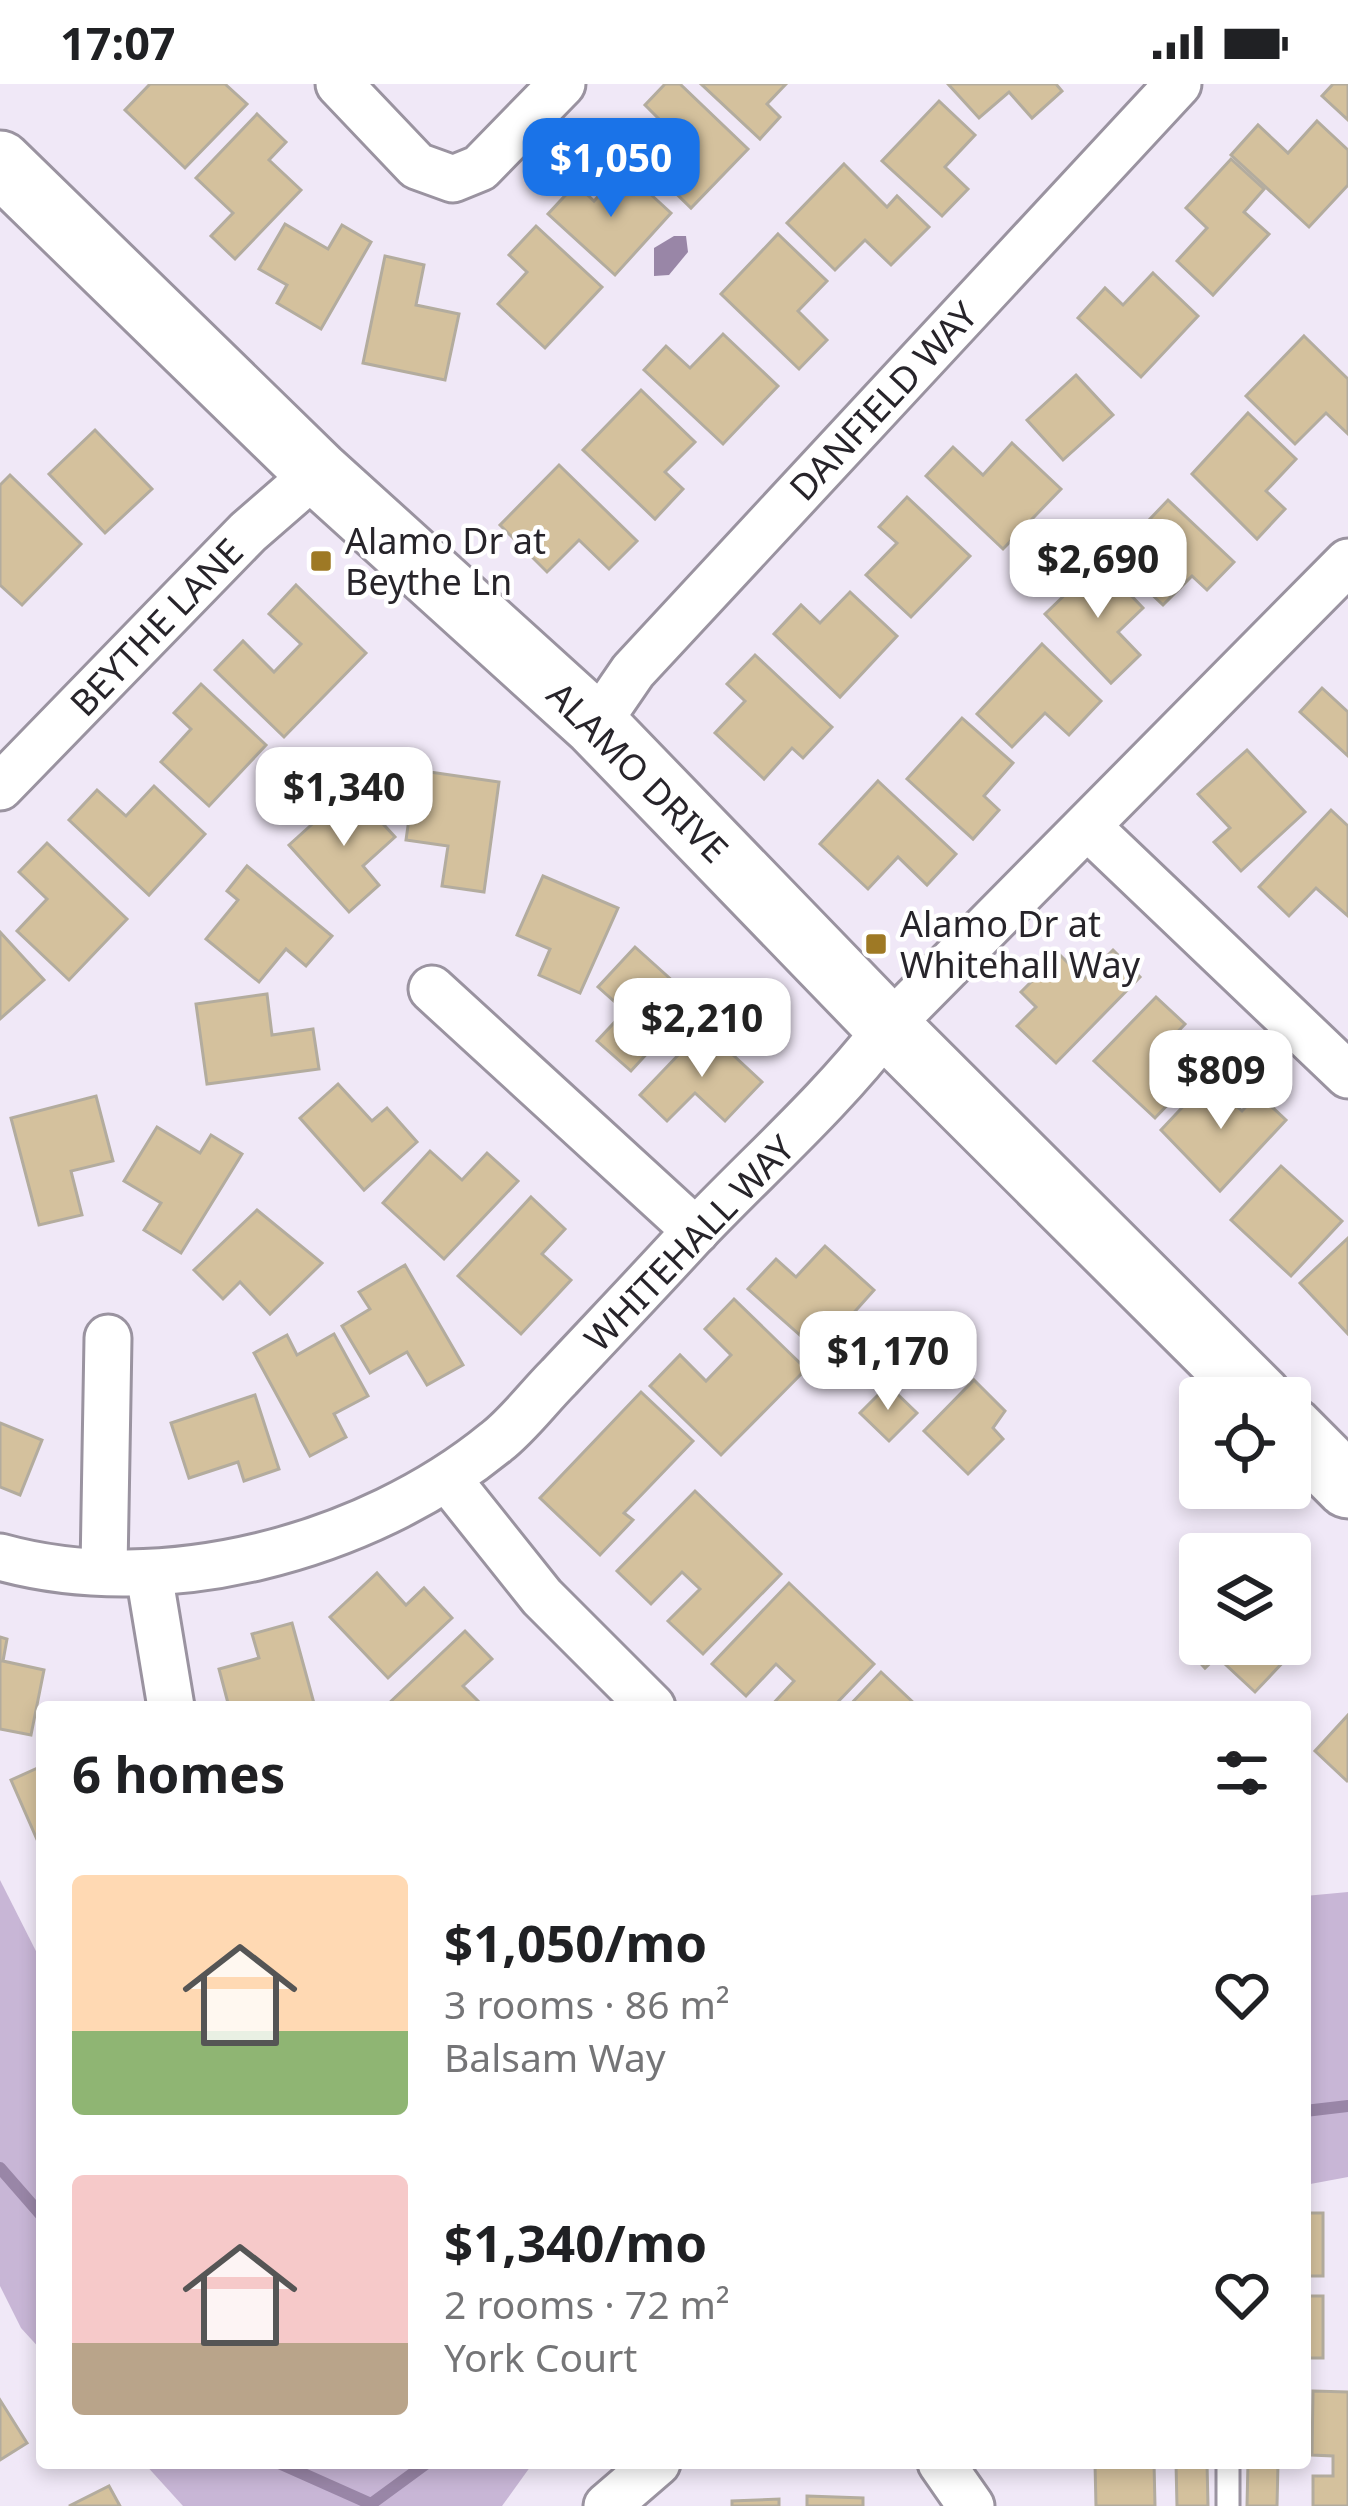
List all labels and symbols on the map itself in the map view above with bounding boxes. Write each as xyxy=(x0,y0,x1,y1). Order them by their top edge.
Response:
pin: $1,050 xyxy=(513,118,709,220)
street label: DANFIELD WAY xyxy=(778,291,988,511)
place label: Alamo Dr at Beythe Ln xyxy=(345,516,546,606)
pin: $2,690 xyxy=(1000,519,1196,621)
street label: BEYTHE LANE xyxy=(59,528,253,726)
marker: Alamo Dr at Beythe Ln xyxy=(308,548,334,574)
street label: ALAMO DRIVE xyxy=(537,671,739,873)
pin: $1,340 xyxy=(246,747,442,849)
place label: Alamo Dr at Whitehall Way xyxy=(900,899,1141,989)
marker: Alamo Dr at Whitehall Way xyxy=(863,931,889,957)
pin: $2,210 xyxy=(604,978,800,1080)
pin: $809 xyxy=(1150,1030,1292,1132)
street label: WHITEHALL WAY xyxy=(573,1124,805,1362)
pin: $1,170 xyxy=(790,1311,986,1413)

